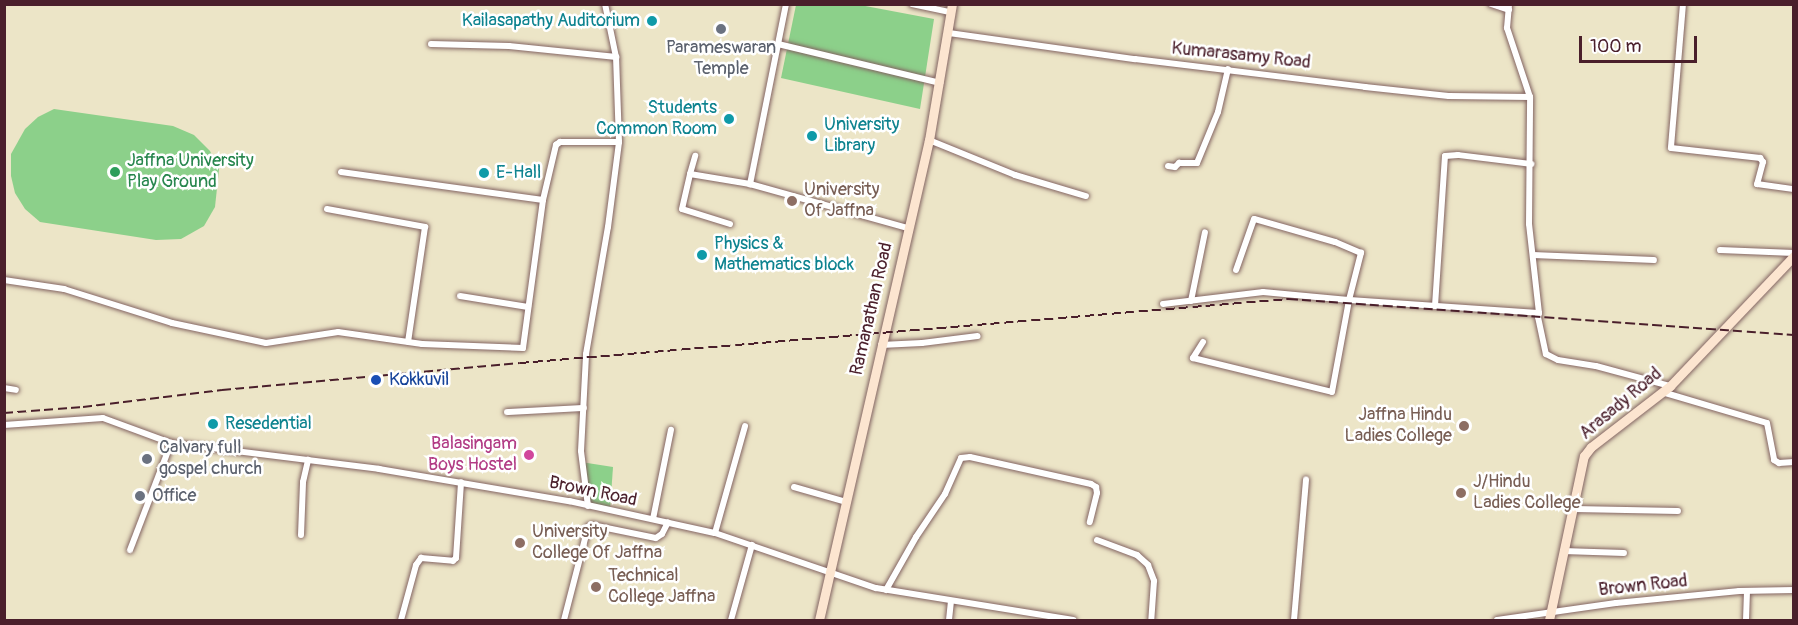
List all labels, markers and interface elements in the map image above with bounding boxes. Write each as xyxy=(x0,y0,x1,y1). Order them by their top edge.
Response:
place label: Kailasapathy Auditorium xyxy=(462,10,640,32)
marker: Kailasapathy Auditorium xyxy=(645,14,659,28)
marker: Parameswaran Temple xyxy=(714,22,728,36)
scale bar xyxy=(1582,24,1700,62)
text: 100 m xyxy=(1590,35,1642,58)
place label: Parameswaran Temple xyxy=(666,38,776,80)
street label: Kumarasamy Road xyxy=(1170,38,1312,74)
place label: Students Common Room xyxy=(596,98,717,140)
marker: Students Common Room xyxy=(722,112,736,126)
place label: University Library xyxy=(824,115,899,158)
marker: University Library xyxy=(805,129,819,143)
place label: Jaffna University Play Ground xyxy=(127,151,254,194)
place label: E-Hall xyxy=(496,162,541,184)
marker: Jaffna University Play Ground xyxy=(108,165,122,179)
marker: E-Hall xyxy=(477,166,491,180)
place label: University Of Jaffna xyxy=(804,180,879,222)
marker: University Of Jaffna xyxy=(785,194,799,208)
place label: Physics & Mathematics block xyxy=(714,234,854,276)
street label: Ramanathan Road xyxy=(846,241,898,377)
marker: Physics & Mathematics block xyxy=(695,248,709,262)
street label: Arasady Road xyxy=(1576,363,1666,445)
place label: Kokkuvil xyxy=(389,369,449,391)
marker: Kokkuvil xyxy=(367,371,385,389)
place label: Jaffna Hindu Ladies College xyxy=(1344,405,1452,448)
place label: Resedential xyxy=(225,413,312,435)
marker: Resedential xyxy=(206,417,220,431)
marker: Jaffna Hindu Ladies College xyxy=(1457,419,1471,433)
place label: Balasingam Boys Hostel xyxy=(428,434,517,476)
place label: Calvary full gospel church xyxy=(159,438,262,480)
marker: Balasingam Boys Hostel xyxy=(522,448,536,462)
marker: Calvary full gospel church xyxy=(140,452,154,466)
street label: Brown Road xyxy=(547,472,639,512)
place label: J/Hindu Ladies College xyxy=(1473,472,1581,514)
place label: Office xyxy=(152,485,196,507)
marker: J/Hindu Ladies College xyxy=(1454,486,1468,500)
marker: Office xyxy=(133,489,147,503)
place label: University College Of Jaffna xyxy=(532,522,662,564)
marker: University College Of Jaffna xyxy=(513,536,527,550)
place label: Technical College Jaffna xyxy=(608,566,715,608)
street label: Brown Road xyxy=(1597,571,1689,601)
marker: Technical College Jaffna xyxy=(589,580,603,594)

